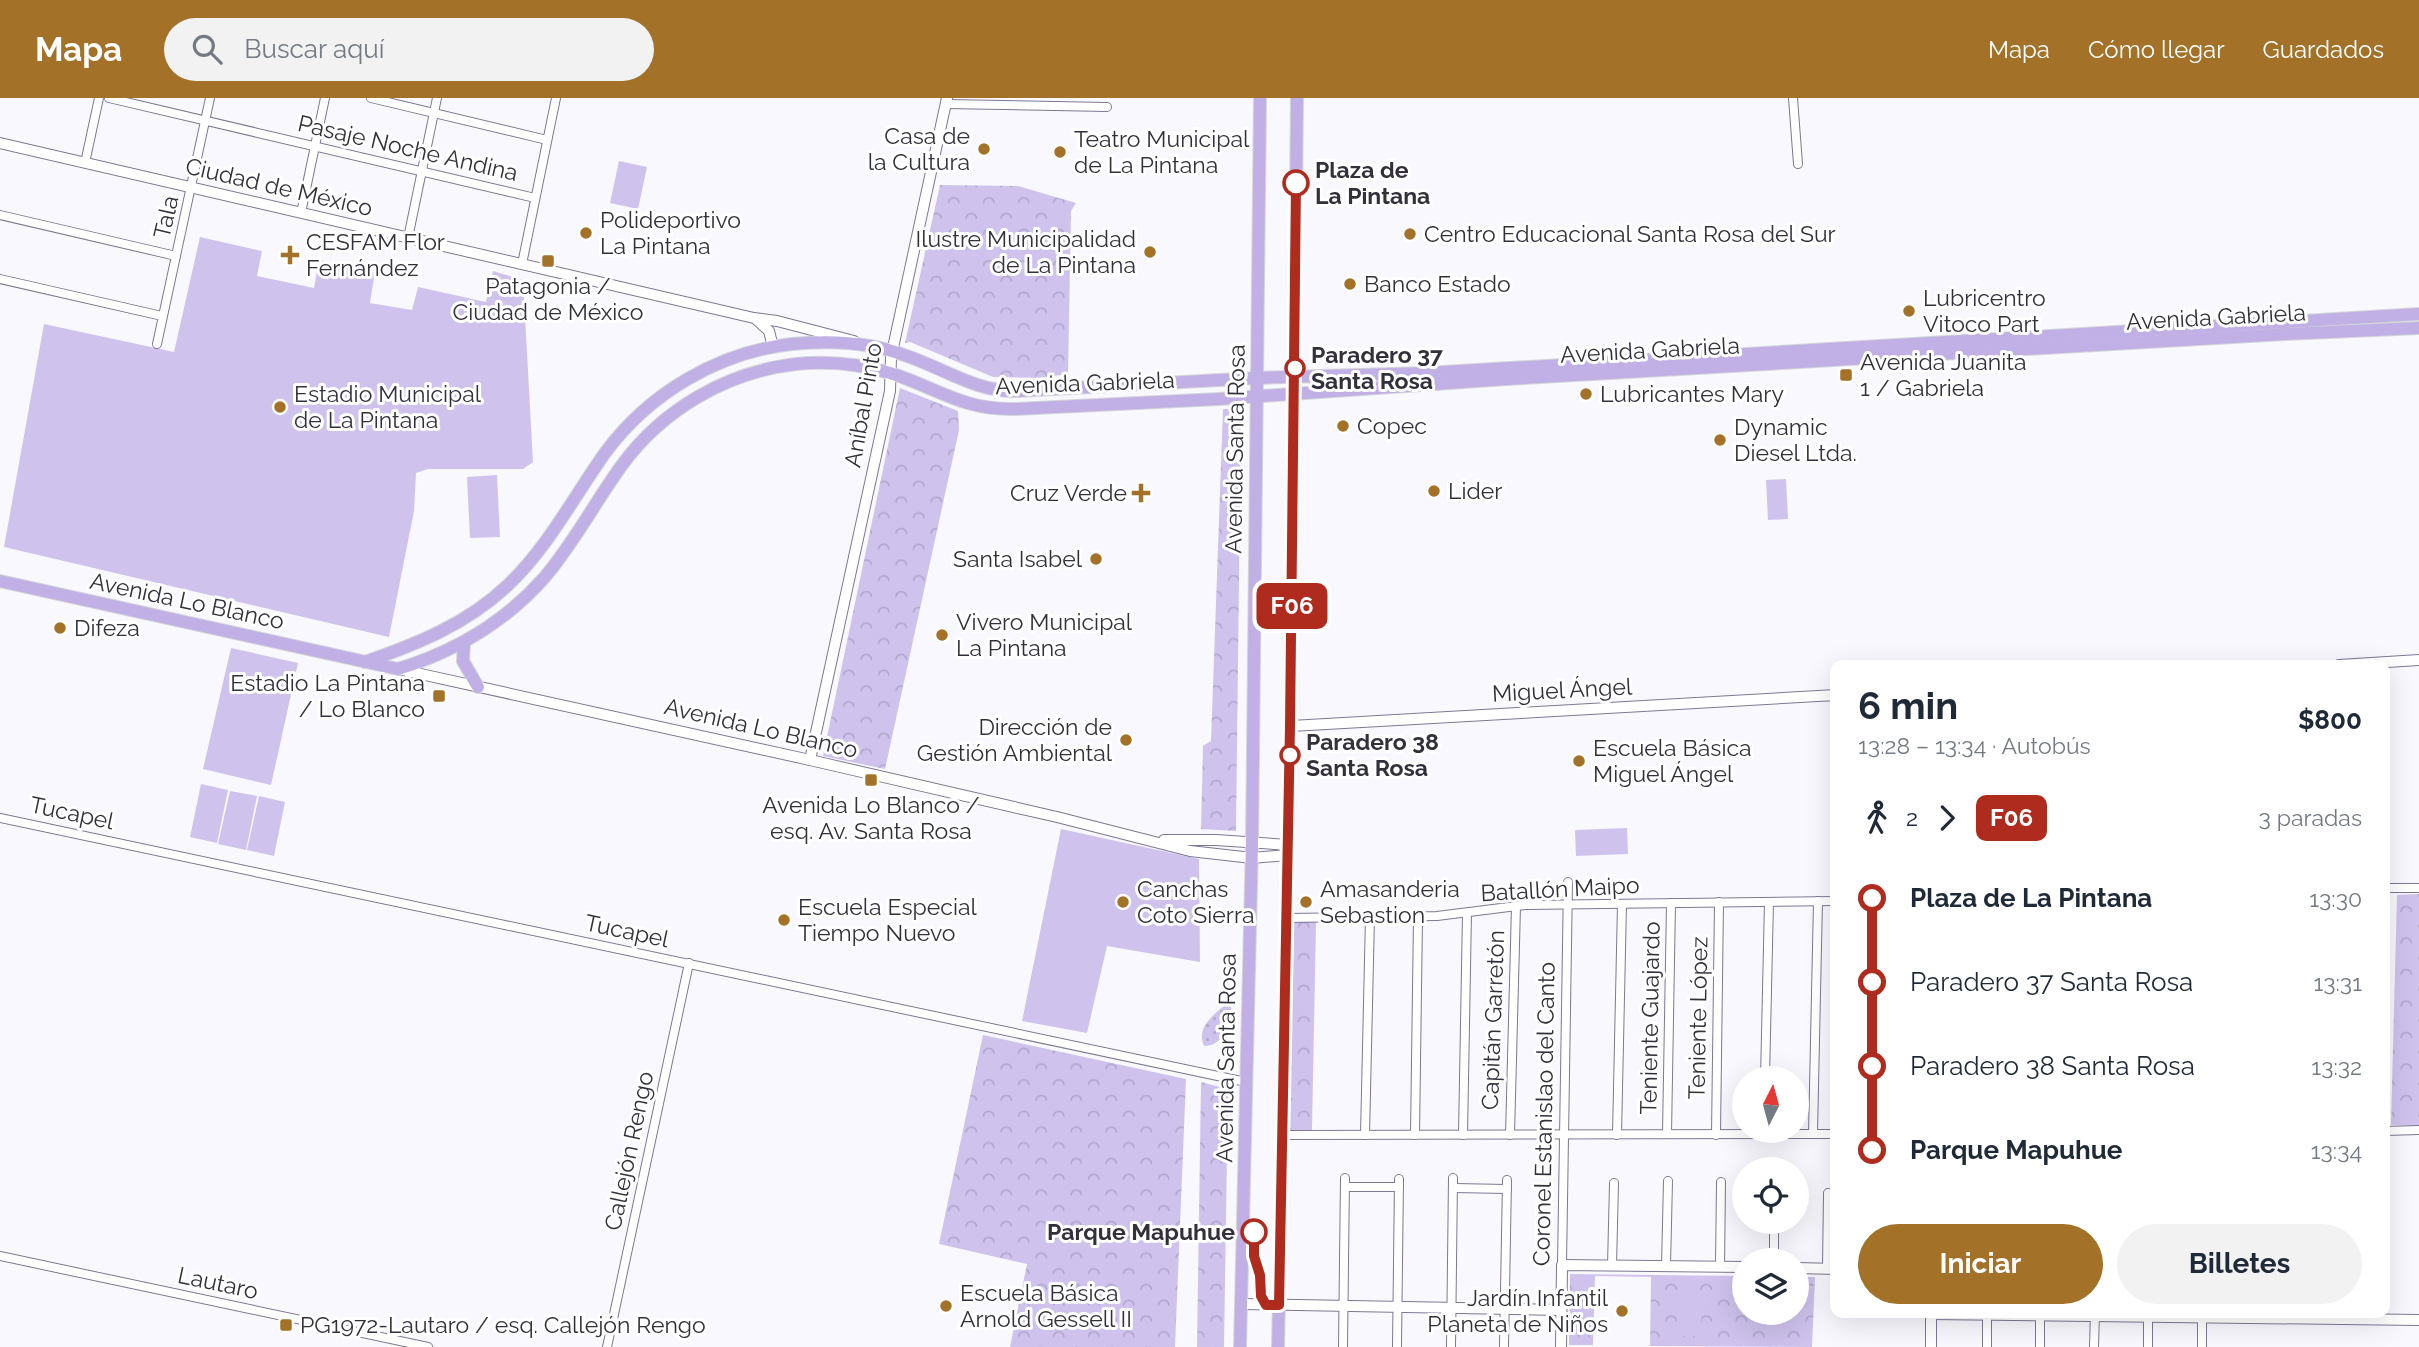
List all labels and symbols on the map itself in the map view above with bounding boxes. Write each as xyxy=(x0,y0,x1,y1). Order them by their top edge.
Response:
street label: Pasaje Noche Andina xyxy=(295,109,521,186)
place label: Casa de la Cultura xyxy=(868,122,970,175)
place label: Teatro Municipal de La Pintana xyxy=(1074,125,1250,178)
marker: Casa de la Cultura xyxy=(976,141,992,157)
marker: Teatro Municipal de La Pintana xyxy=(1052,144,1068,160)
street label: Ciudad de México xyxy=(183,152,375,221)
place label: Plaza de La Pintana xyxy=(1315,156,1430,209)
marker: Plaza de La Pintana xyxy=(1283,170,1309,196)
street label: Tala xyxy=(148,193,183,241)
place label: Polideportivo La Pintana xyxy=(600,206,741,259)
place label: Centro Educacional Santa Rosa del Sur xyxy=(1424,220,1836,247)
marker: Polideportivo La Pintana xyxy=(578,225,594,241)
place label: Ilustre Municipalidad de La Pintana xyxy=(915,225,1136,278)
marker: Centro Educacional Santa Rosa del Sur xyxy=(1402,226,1418,242)
place label: CESFAM Flor Fernández xyxy=(306,228,445,281)
marker: Ilustre Municipalidad de La Pintana xyxy=(1142,244,1158,260)
marker: CESFAM Flor Fernández xyxy=(280,245,300,265)
marker: Patagonia / Ciudad de México xyxy=(540,253,556,269)
place label: Banco Estado xyxy=(1364,270,1511,297)
place label: Patagonia / Ciudad de México xyxy=(453,272,643,325)
marker: Banco Estado xyxy=(1342,276,1358,292)
place label: Lubricentro Vitoco Part xyxy=(1923,284,2046,337)
street label: Avenida Gabriela xyxy=(2125,298,2306,335)
marker: Lubricentro Vitoco Part xyxy=(1901,303,1917,319)
street label: Avenida Gabriela xyxy=(1559,331,1740,368)
street label: Aníbal Pinto xyxy=(838,341,887,469)
place label: Paradero 37 Santa Rosa xyxy=(1311,341,1443,394)
street label: Avenida Santa Rosa xyxy=(1219,344,1250,554)
place label: Avenida Juanita 1 / Gabriela xyxy=(1860,348,2026,401)
marker: Paradero 37 Santa Rosa xyxy=(1285,358,1305,378)
street label: Avenida Gabriela xyxy=(995,366,1175,399)
marker: Avenida Juanita 1 / Gabriela xyxy=(1838,367,1854,383)
place label: Estadio Municipal de La Pintana xyxy=(294,380,482,433)
place label: Lubricantes Mary xyxy=(1600,380,1784,407)
marker: Lubricantes Mary xyxy=(1578,386,1594,402)
marker: Estadio Municipal de La Pintana xyxy=(272,399,288,415)
place label: Copec xyxy=(1357,412,1427,439)
place label: Dynamic Diesel Ltda. xyxy=(1734,413,1857,466)
marker: Copec xyxy=(1335,418,1351,434)
marker: Dynamic Diesel Ltda. xyxy=(1712,432,1728,448)
place label: Lider xyxy=(1448,477,1502,504)
place label: Cruz Verde xyxy=(1010,479,1127,506)
marker: Lider xyxy=(1426,483,1442,499)
marker: Cruz Verde xyxy=(1133,485,1149,501)
place label: Santa Isabel xyxy=(953,545,1083,572)
marker: Santa Isabel xyxy=(1088,551,1104,567)
street label: Avenida Lo Blanco xyxy=(88,567,287,634)
line badge: F06 xyxy=(1252,583,1332,629)
place label: Vivero Municipal La Pintana xyxy=(956,608,1133,661)
place label: Difeza xyxy=(74,614,140,641)
marker: Difeza xyxy=(52,620,68,636)
marker: Vivero Municipal La Pintana xyxy=(934,627,950,643)
place label: Estadio La Pintana / Lo Blanco xyxy=(230,669,425,722)
street label: Miguel Ángel xyxy=(1491,672,1633,707)
marker: Estadio La Pintana / Lo Blanco xyxy=(431,688,447,704)
street label: Avenida Lo Blanco xyxy=(662,692,860,763)
place label: Dirección de Gestión Ambiental xyxy=(917,713,1113,766)
place label: Paradero 38 Santa Rosa xyxy=(1306,728,1439,781)
marker: Dirección de Gestión Ambiental xyxy=(1118,732,1134,748)
place label: Escuela Básica Miguel Ángel xyxy=(1593,734,1752,787)
marker: Paradero 38 Santa Rosa xyxy=(1280,745,1300,765)
marker: Escuela Básica Miguel Ángel xyxy=(1571,753,1587,769)
marker: Avenida Lo Blanco / esq. Av. Santa Rosa xyxy=(863,772,879,788)
street label: Tucapel xyxy=(28,790,117,835)
place label: Avenida Lo Blanco / esq. Av. Santa Rosa xyxy=(762,791,980,844)
street label: Batallón Maipo xyxy=(1480,871,1640,906)
place label: Canchas Coto Sierra xyxy=(1137,875,1254,928)
place label: Amasanderia Sebastion xyxy=(1320,875,1460,928)
place label: Escuela Especial Tiempo Nuevo xyxy=(798,893,977,946)
marker: Canchas Coto Sierra xyxy=(1115,894,1131,910)
marker: Amasanderia Sebastion xyxy=(1298,894,1314,910)
street label: Tucapel xyxy=(583,908,672,953)
marker: Escuela Especial Tiempo Nuevo xyxy=(776,912,792,928)
street label: Teniente Guajardo xyxy=(1634,921,1665,1115)
street label: Capitán Garretón xyxy=(1476,930,1509,1110)
street label: Teniente López xyxy=(1683,936,1712,1100)
street label: Avenida Santa Rosa xyxy=(1210,953,1241,1163)
street label: Coronel Estanislao del Canto xyxy=(1527,962,1560,1266)
north arrow xyxy=(1732,1066,1810,1143)
street label: Callejón Rengo xyxy=(598,1069,659,1233)
place label: Parque Mapuhue xyxy=(1047,1218,1235,1245)
marker: Parque Mapuhue xyxy=(1241,1219,1267,1245)
street label: Lautaro xyxy=(176,1261,261,1304)
place label: Escuela Básica Arnold Gessell II xyxy=(960,1279,1132,1332)
place label: Jardín Infantil Planeta de Niños xyxy=(1427,1284,1609,1337)
marker: Escuela Básica Arnold Gessell II xyxy=(938,1298,954,1314)
marker: Jardín Infantil Planeta de Niños xyxy=(1614,1303,1630,1319)
place label: PG1972-Lautaro / esq. Callejón Rengo xyxy=(300,1311,706,1338)
marker: PG1972-Lautaro / esq. Callejón Rengo xyxy=(278,1317,294,1333)

